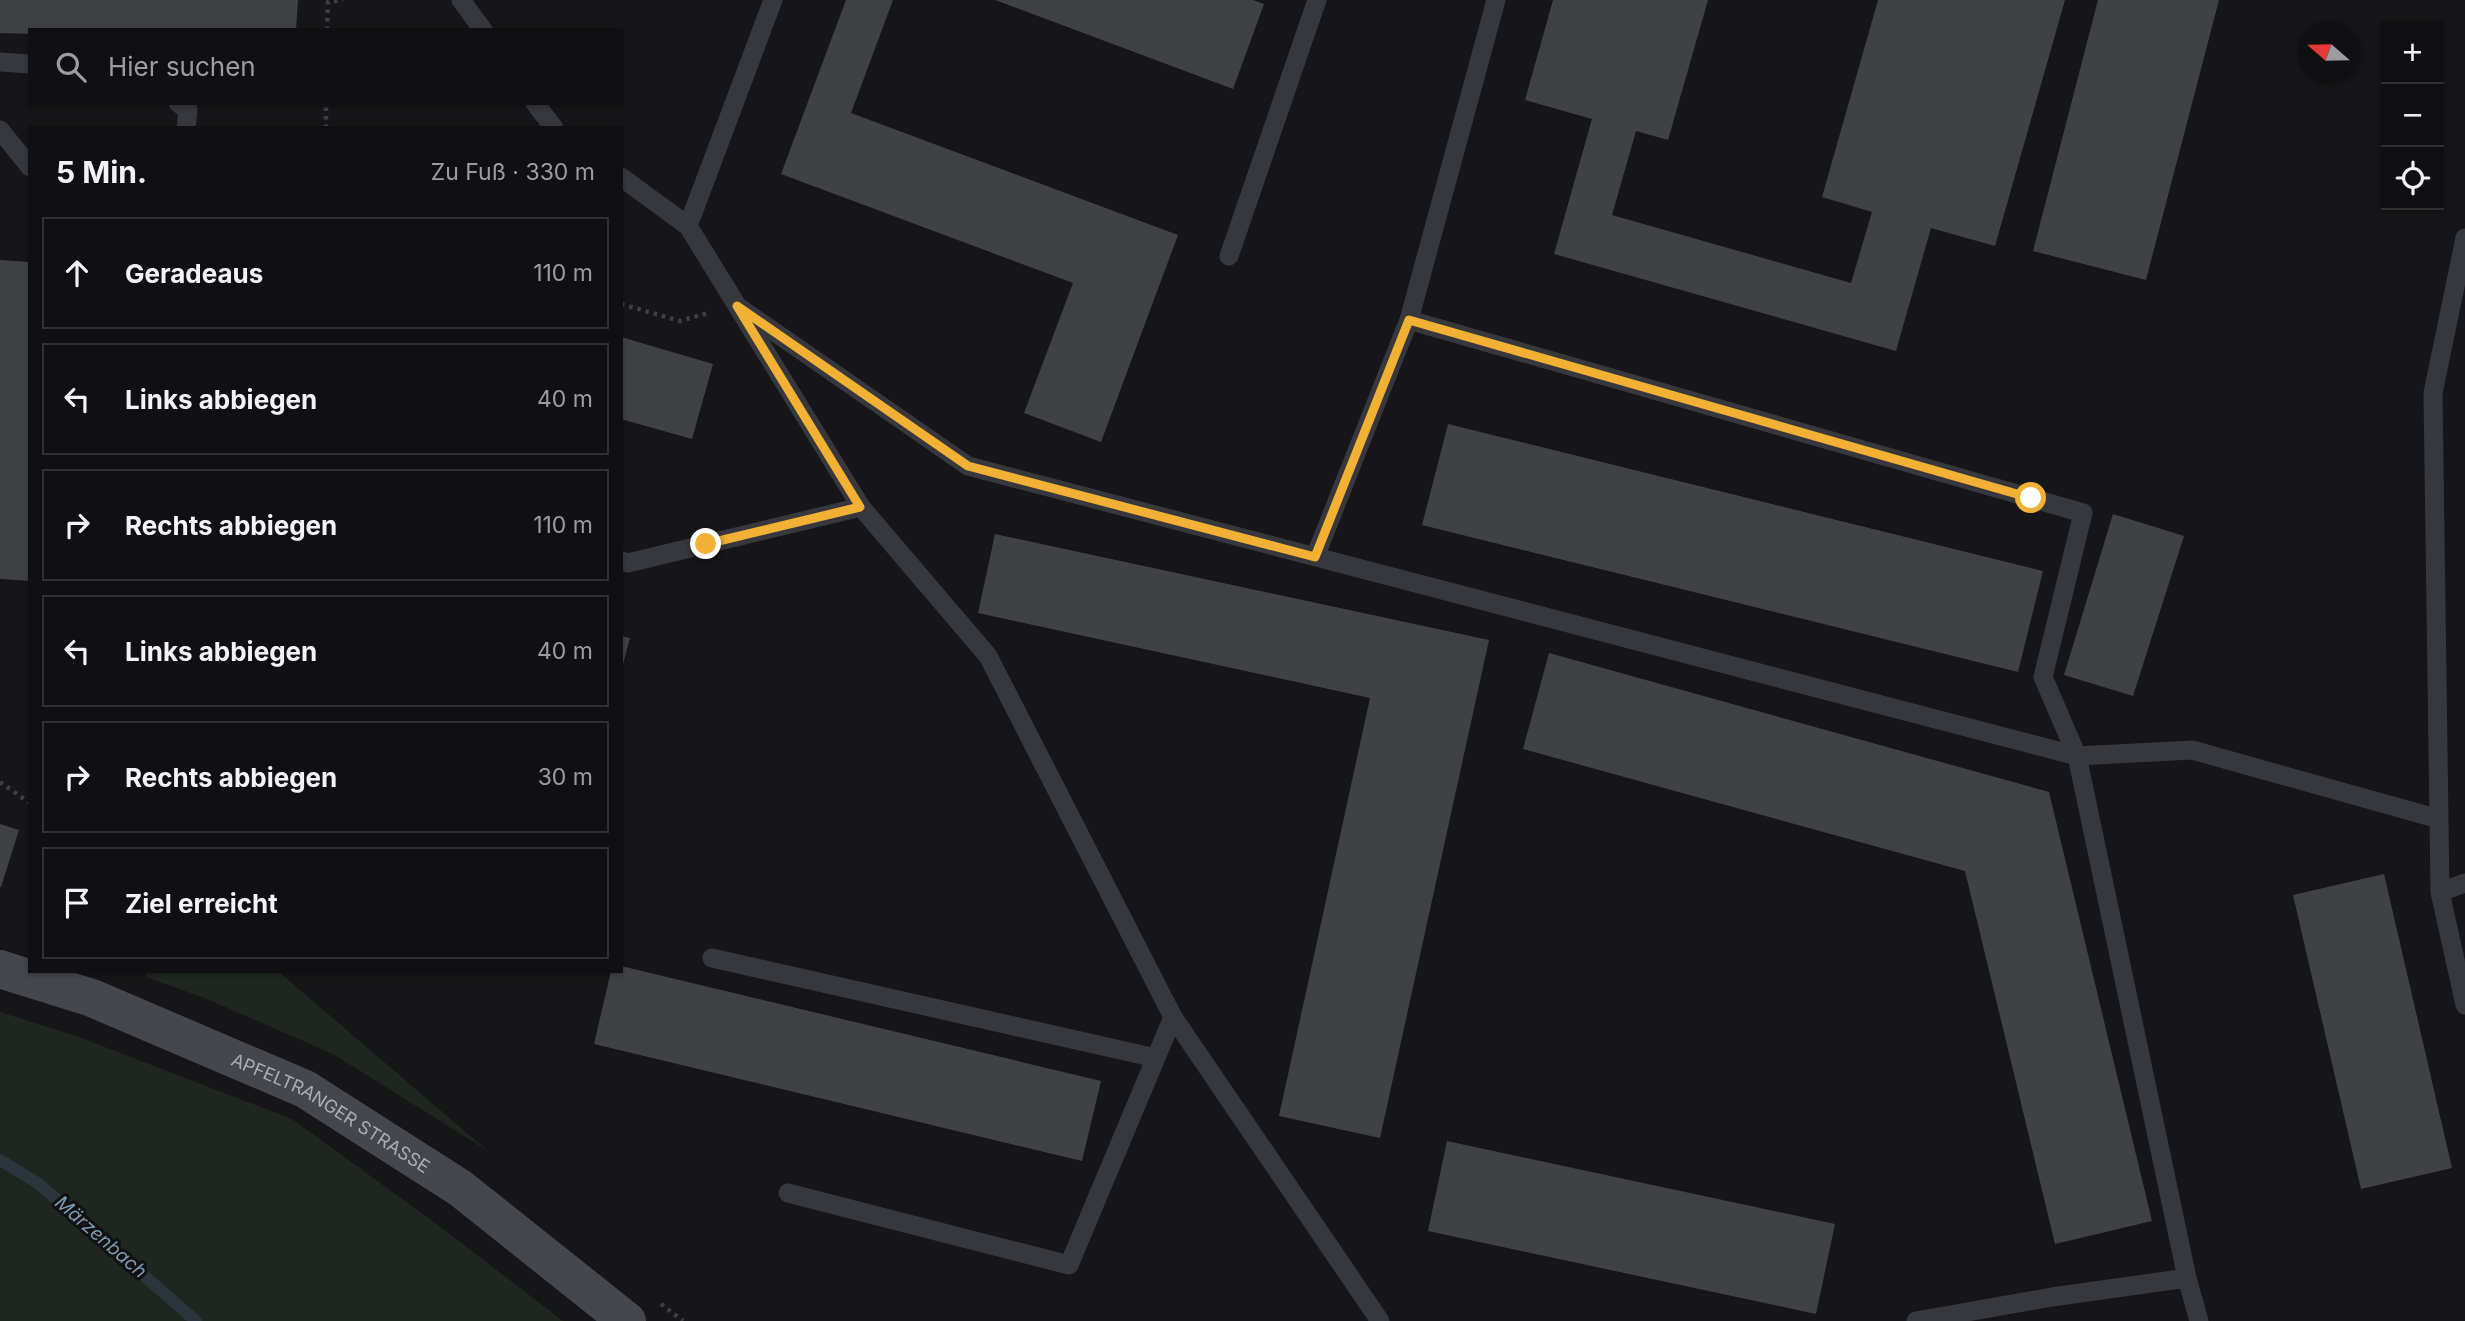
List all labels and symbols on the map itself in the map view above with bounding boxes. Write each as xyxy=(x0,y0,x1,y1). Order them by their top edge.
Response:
north arrow xyxy=(2297,21,2360,84)
route start xyxy=(2015,482,2046,513)
route end xyxy=(690,528,721,559)
street label: APFELTRANGER STRASSE xyxy=(229,1048,434,1177)
water label: Märzenbach xyxy=(51,1191,151,1283)

